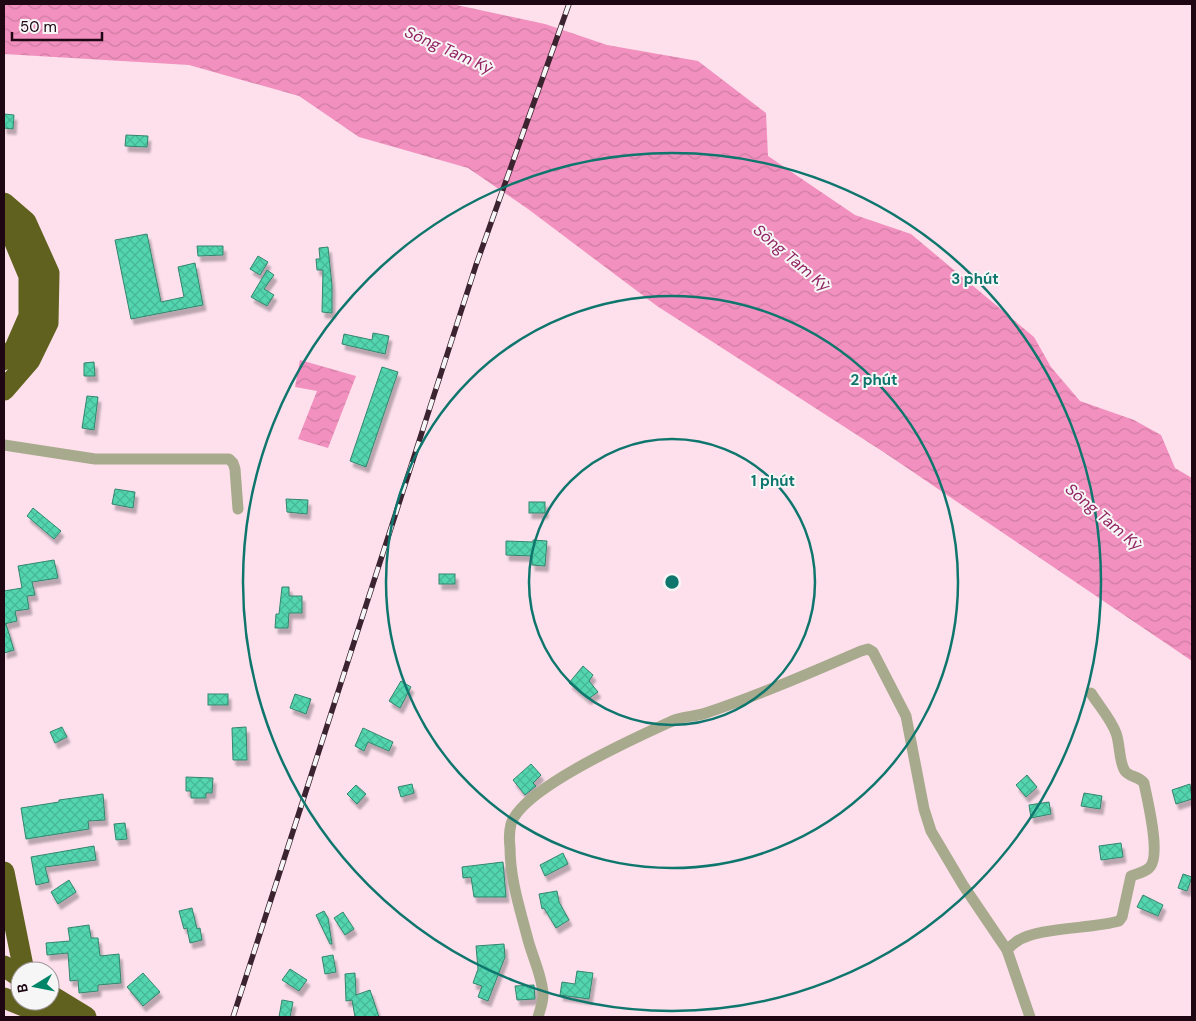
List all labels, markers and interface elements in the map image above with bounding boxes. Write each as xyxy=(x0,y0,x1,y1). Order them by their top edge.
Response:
scale bar xyxy=(12,10,102,42)
text: 50 m xyxy=(20,17,57,37)
water label: Sông Tam Kỳ xyxy=(402,21,497,79)
water label: Sông Tam Kỳ xyxy=(749,220,836,297)
text: 3 phút xyxy=(951,269,999,289)
text: 2 phút xyxy=(850,370,898,390)
text: 1 phút xyxy=(751,471,795,491)
water label: Sông Tam Kỳ xyxy=(1061,479,1148,556)
centre of rings xyxy=(663,573,681,591)
north arrow xyxy=(10,961,60,1011)
text: B xyxy=(13,982,32,994)

